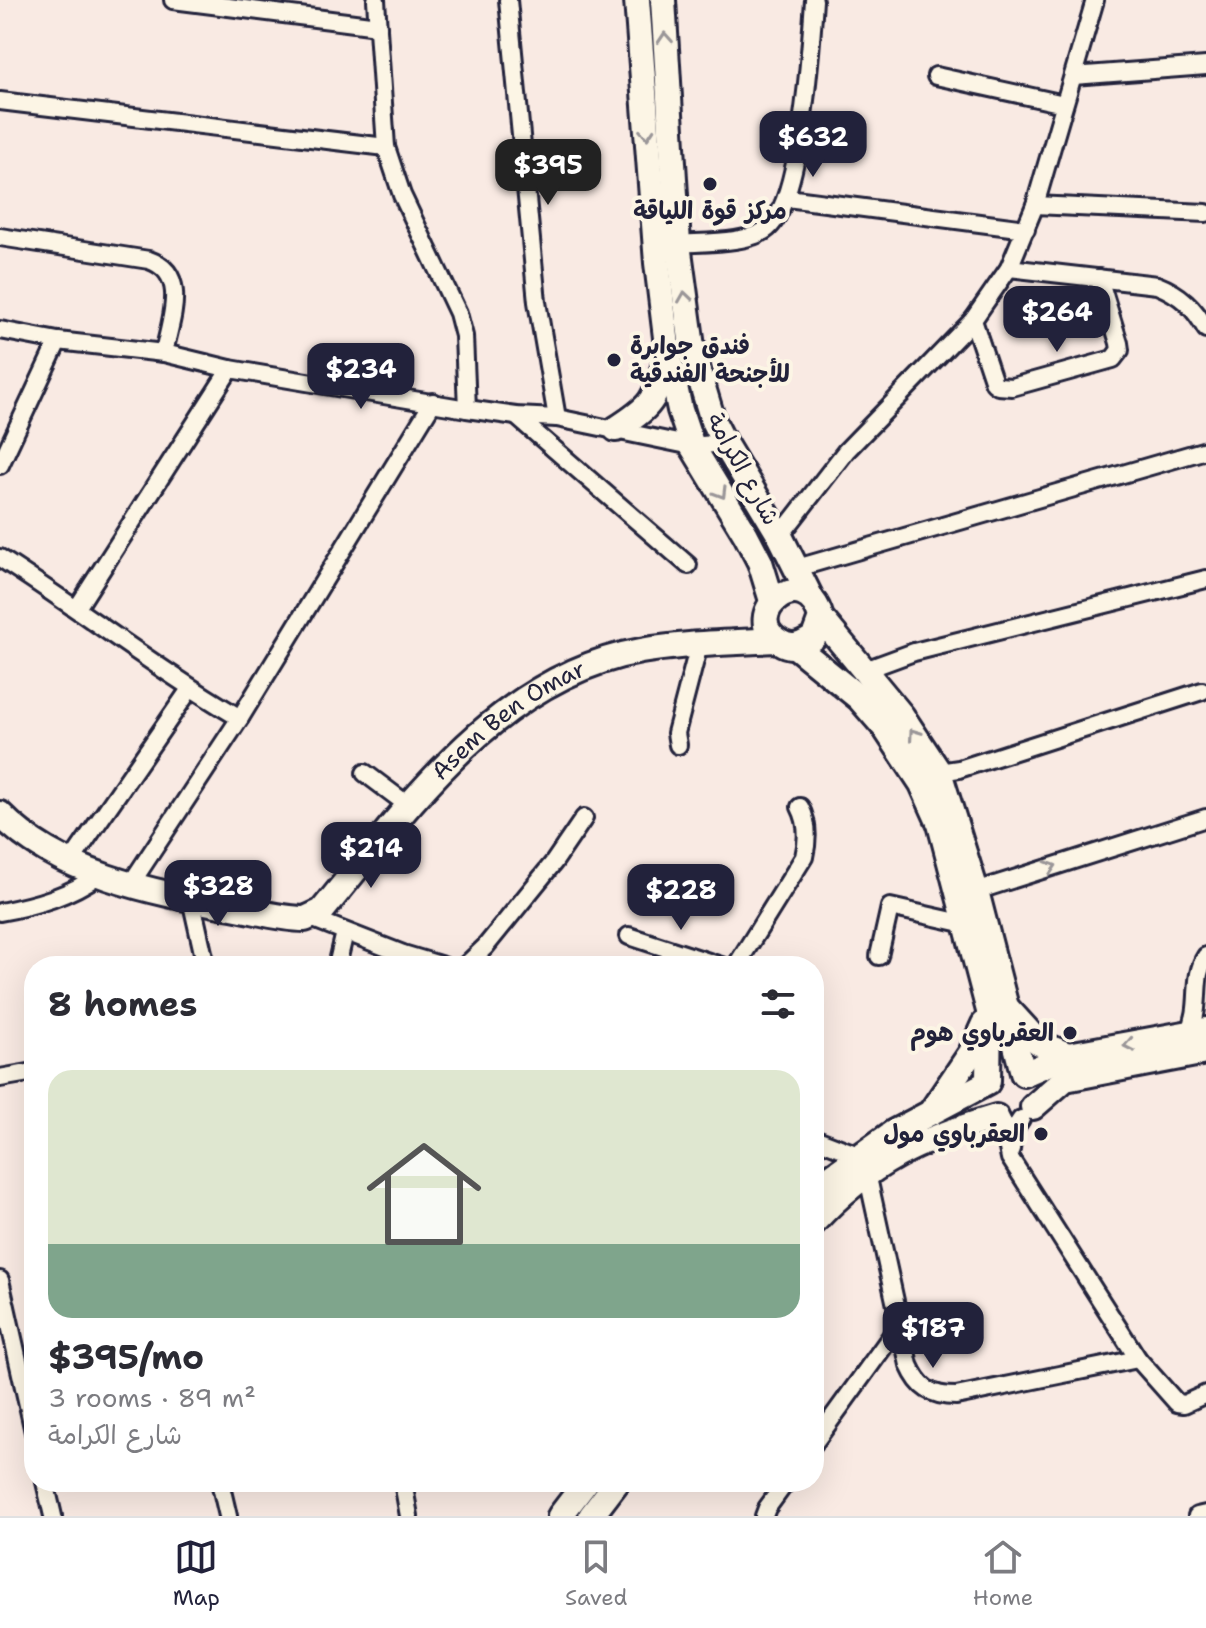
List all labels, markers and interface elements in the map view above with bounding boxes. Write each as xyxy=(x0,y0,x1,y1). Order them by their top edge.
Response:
one-way arrow xyxy=(657,31,674,44)
pin: $632 xyxy=(766,111,860,179)
text: $632 xyxy=(778,119,848,154)
one-way arrow xyxy=(638,128,655,141)
pin: $395 xyxy=(501,139,595,207)
text: $395 xyxy=(513,147,583,182)
marker: مركز قوة اللياقة xyxy=(701,175,719,193)
place label: مركز قوة اللياقة xyxy=(633,195,787,227)
pin: $264 xyxy=(1010,286,1104,354)
one-way arrow xyxy=(677,290,694,304)
text: $264 xyxy=(1021,294,1093,329)
place label: فندق جوابرة للأجنحة الفندقية xyxy=(630,330,790,390)
pin: $234 xyxy=(314,343,408,411)
text: $234 xyxy=(325,351,397,386)
marker: فندق جوابرة للأجنحة الفندقية xyxy=(605,351,623,369)
street label: شارع الكرامة xyxy=(698,407,787,531)
one-way arrow xyxy=(711,484,727,499)
street label: Asem Ben Omar xyxy=(424,653,590,787)
one-way arrow xyxy=(909,728,924,742)
pin: $214 xyxy=(324,822,418,890)
text: $214 xyxy=(339,830,403,865)
pin: $328 xyxy=(171,860,265,928)
one-way arrow xyxy=(1043,860,1057,876)
pin: $228 xyxy=(634,864,728,932)
text: $328 xyxy=(182,868,254,903)
text: $228 xyxy=(645,872,717,907)
text: 8 homes xyxy=(48,981,197,1027)
icon: filters xyxy=(756,982,800,1026)
place label: العقرباوي هوم xyxy=(910,1017,1054,1051)
marker: العقرباوي هوم xyxy=(1061,1024,1079,1042)
one-way arrow xyxy=(1123,1035,1136,1052)
place label: العقرباوي مول xyxy=(883,1118,1025,1152)
icon: home xyxy=(352,1122,496,1266)
marker: العقرباوي مول xyxy=(1032,1125,1050,1143)
pin: $187 xyxy=(886,1302,980,1370)
text: $187 xyxy=(901,1310,965,1345)
text: $395/mo xyxy=(48,1334,204,1380)
text: 3 rooms · 89 m² xyxy=(48,1380,256,1415)
text: شارع الكرامة xyxy=(48,1417,182,1452)
tab: Map xyxy=(173,1535,220,1612)
tab: Saved xyxy=(565,1535,628,1612)
tab: Home xyxy=(973,1535,1033,1612)

